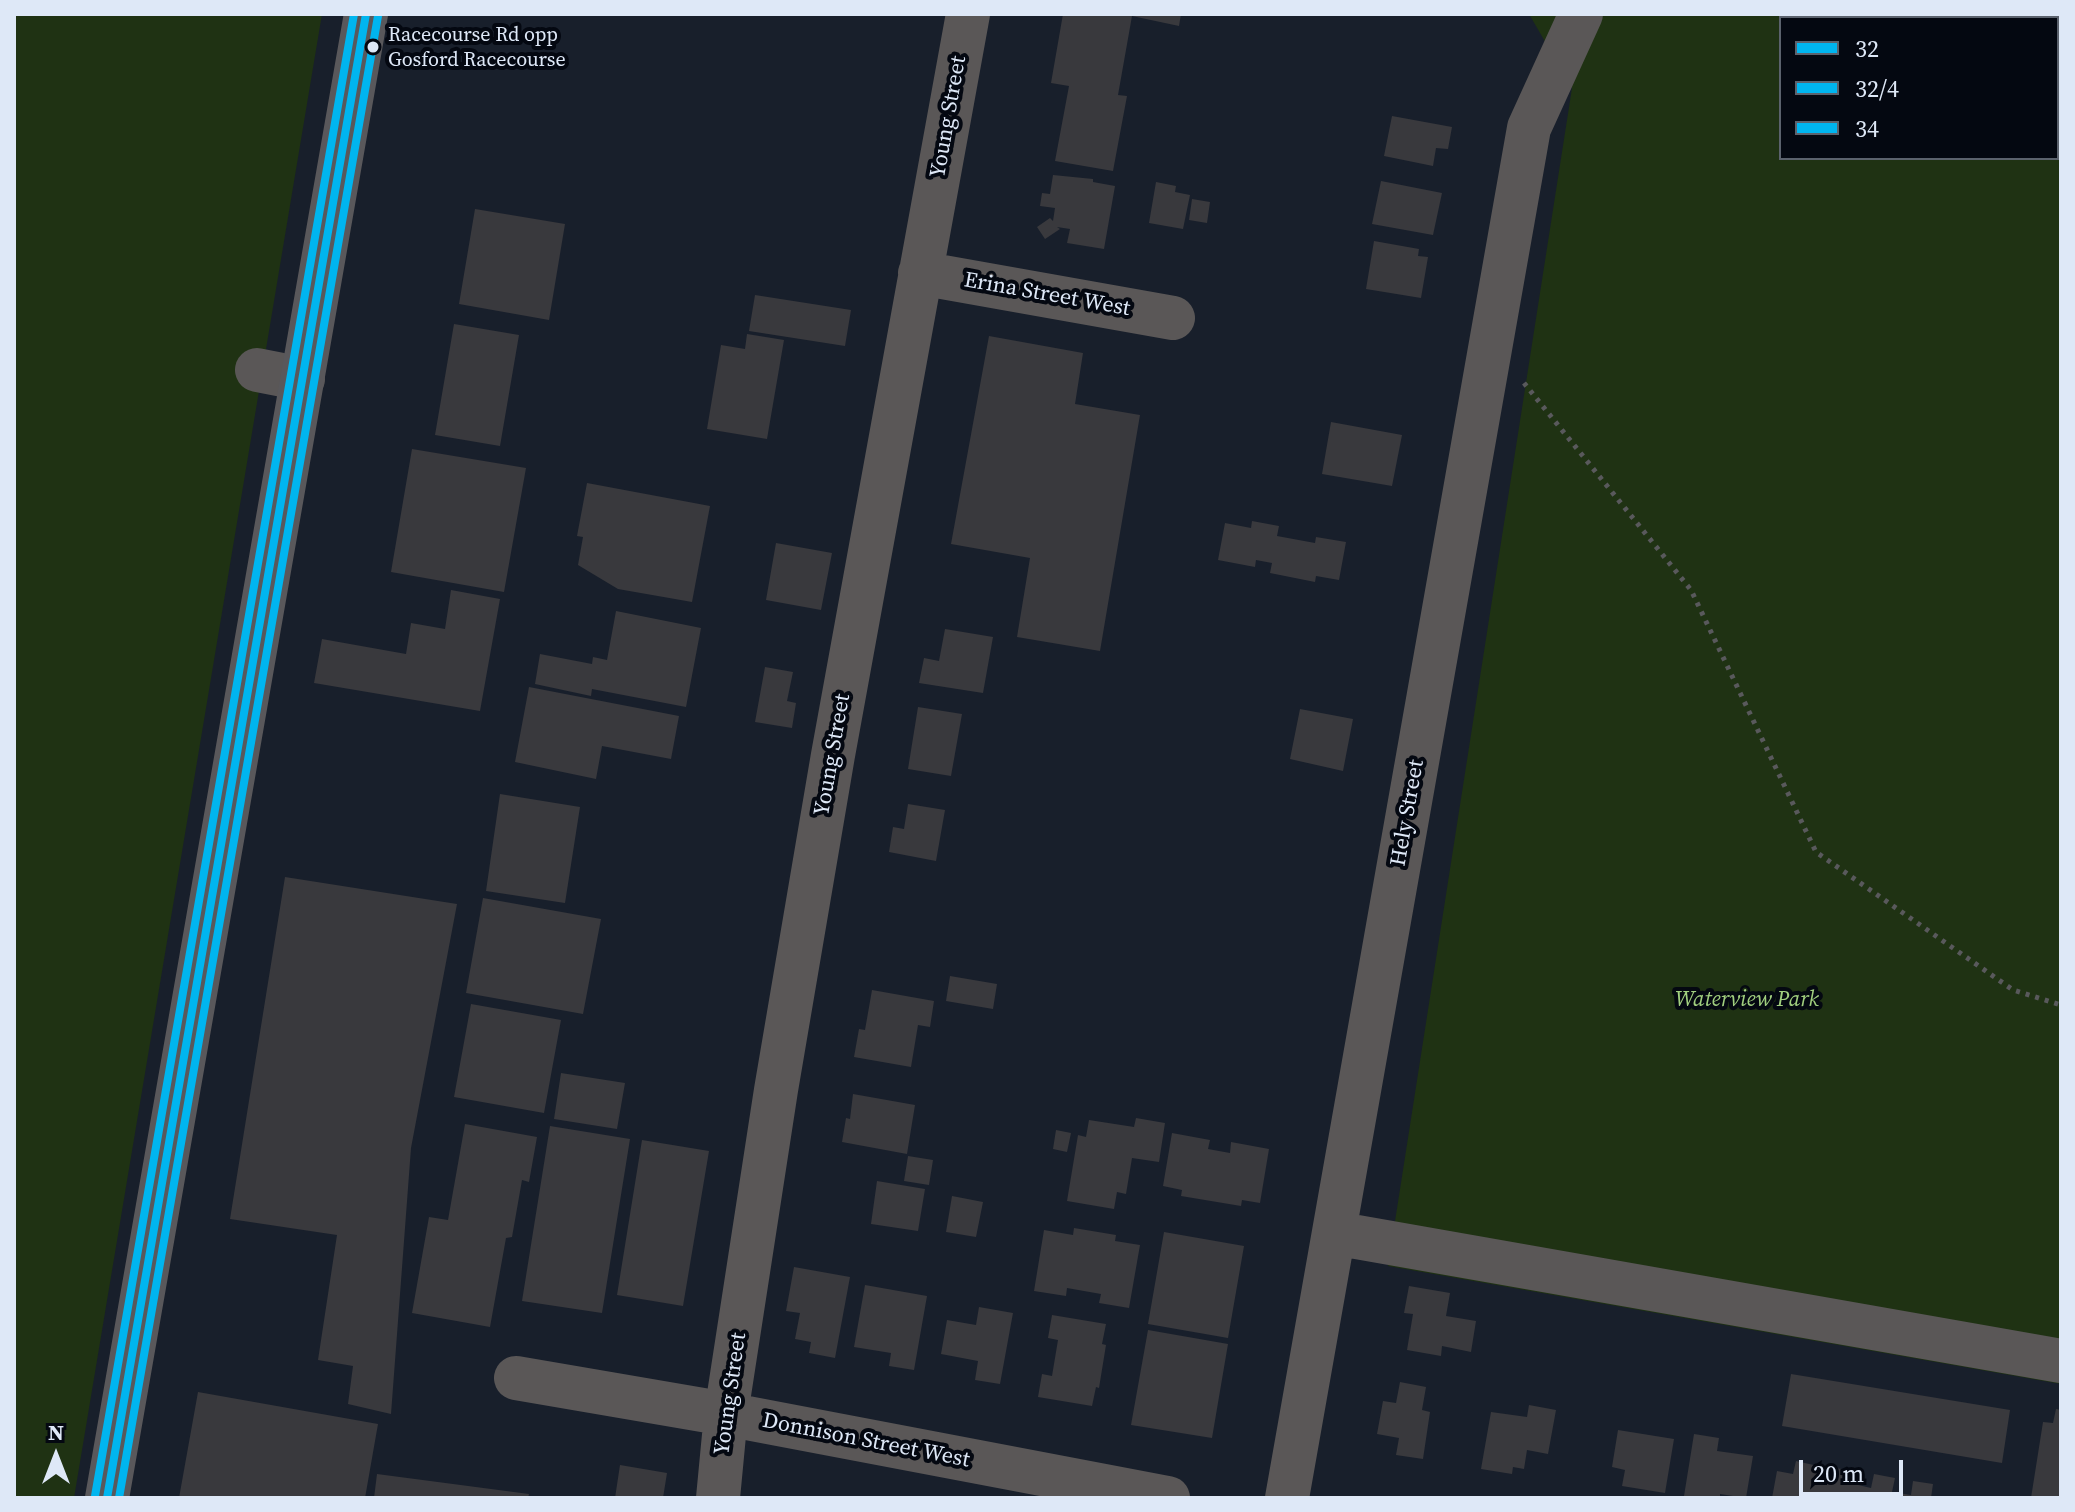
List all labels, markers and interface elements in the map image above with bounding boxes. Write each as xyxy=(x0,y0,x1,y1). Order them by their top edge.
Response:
legend xyxy=(1779,16,2059,160)
place label: Racecourse Rd opp Gosford Racecourse xyxy=(388,24,566,71)
text: 32 xyxy=(1855,32,1879,65)
marker: Racecourse Rd opp Gosford Racecourse xyxy=(365,39,381,55)
street label: Young Street xyxy=(925,54,973,180)
text: 32/4 xyxy=(1855,72,1899,105)
text: 34 xyxy=(1855,112,1879,145)
street label: Erina Street West xyxy=(962,267,1132,323)
street label: Young Street xyxy=(809,692,857,818)
street label: Hely Street xyxy=(1386,758,1430,868)
park label: Waterview Park xyxy=(1675,987,1819,1013)
street label: Young Street xyxy=(709,1331,753,1457)
street label: Donnison Street West xyxy=(760,1408,972,1474)
north arrow xyxy=(16,1416,96,1496)
text: N xyxy=(48,1417,64,1447)
scale bar xyxy=(1803,1444,1907,1494)
text: 20 m xyxy=(1813,1457,1864,1490)

